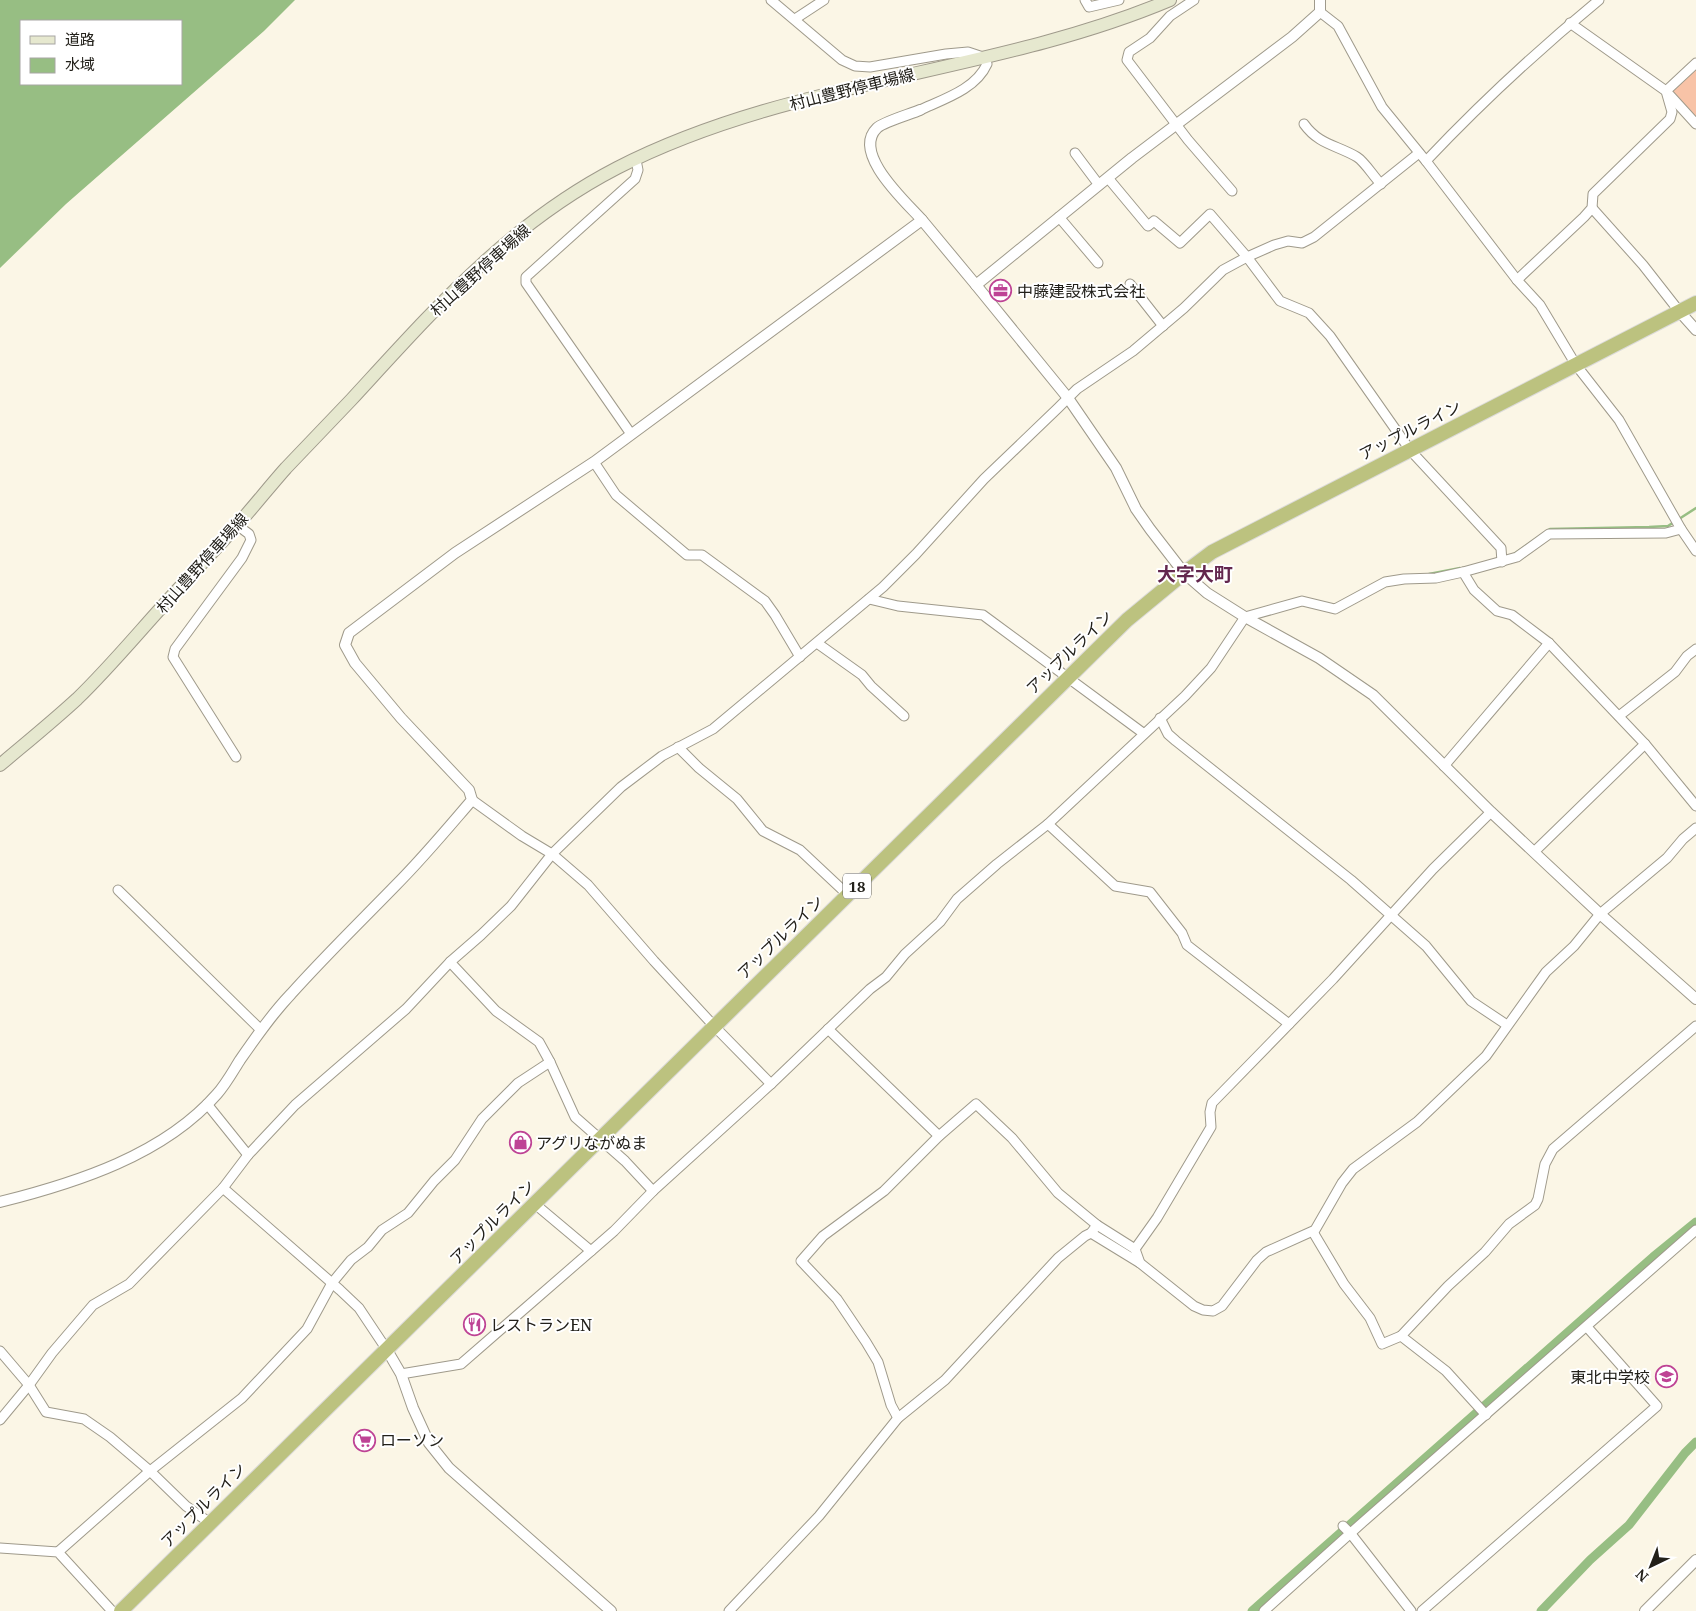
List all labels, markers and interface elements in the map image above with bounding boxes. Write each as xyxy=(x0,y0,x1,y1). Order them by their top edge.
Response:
legend xyxy=(20,20,182,85)
text: 道路 xyxy=(65,29,95,49)
text: 水域 xyxy=(65,54,95,74)
street label: 村山豊野停車場線 xyxy=(787,63,917,115)
street label: 村山豊野停車場線 xyxy=(425,219,535,321)
office icon: 中藤建設株式会社 xyxy=(989,279,1013,303)
place label: 中藤建設株式会社 xyxy=(1017,280,1145,302)
street label: アップルライン xyxy=(1355,395,1465,465)
street label: 村山豊野停車場線 xyxy=(151,508,253,618)
district label: 大字大町 xyxy=(1157,561,1233,587)
street label: アップルライン xyxy=(1021,605,1117,699)
road number: 18 xyxy=(843,874,871,898)
street label: アップルライン xyxy=(732,890,828,984)
shop icon: アグリながぬま xyxy=(508,1131,532,1155)
place label: アグリながぬま xyxy=(536,1132,647,1154)
street label: アップルライン xyxy=(445,1175,539,1269)
restaurant icon: レストランEN xyxy=(462,1313,486,1337)
place label: レストランEN xyxy=(490,1314,592,1336)
school or university icon: 東北中学校 xyxy=(1654,1365,1678,1389)
place label: 東北中学校 xyxy=(1570,1366,1650,1388)
supermarket icon: ローソン xyxy=(352,1428,376,1452)
place label: ローソン xyxy=(380,1429,444,1451)
street label: アップルライン xyxy=(156,1458,250,1552)
north arrow xyxy=(1626,1541,1676,1591)
text: N xyxy=(1631,1565,1652,1587)

